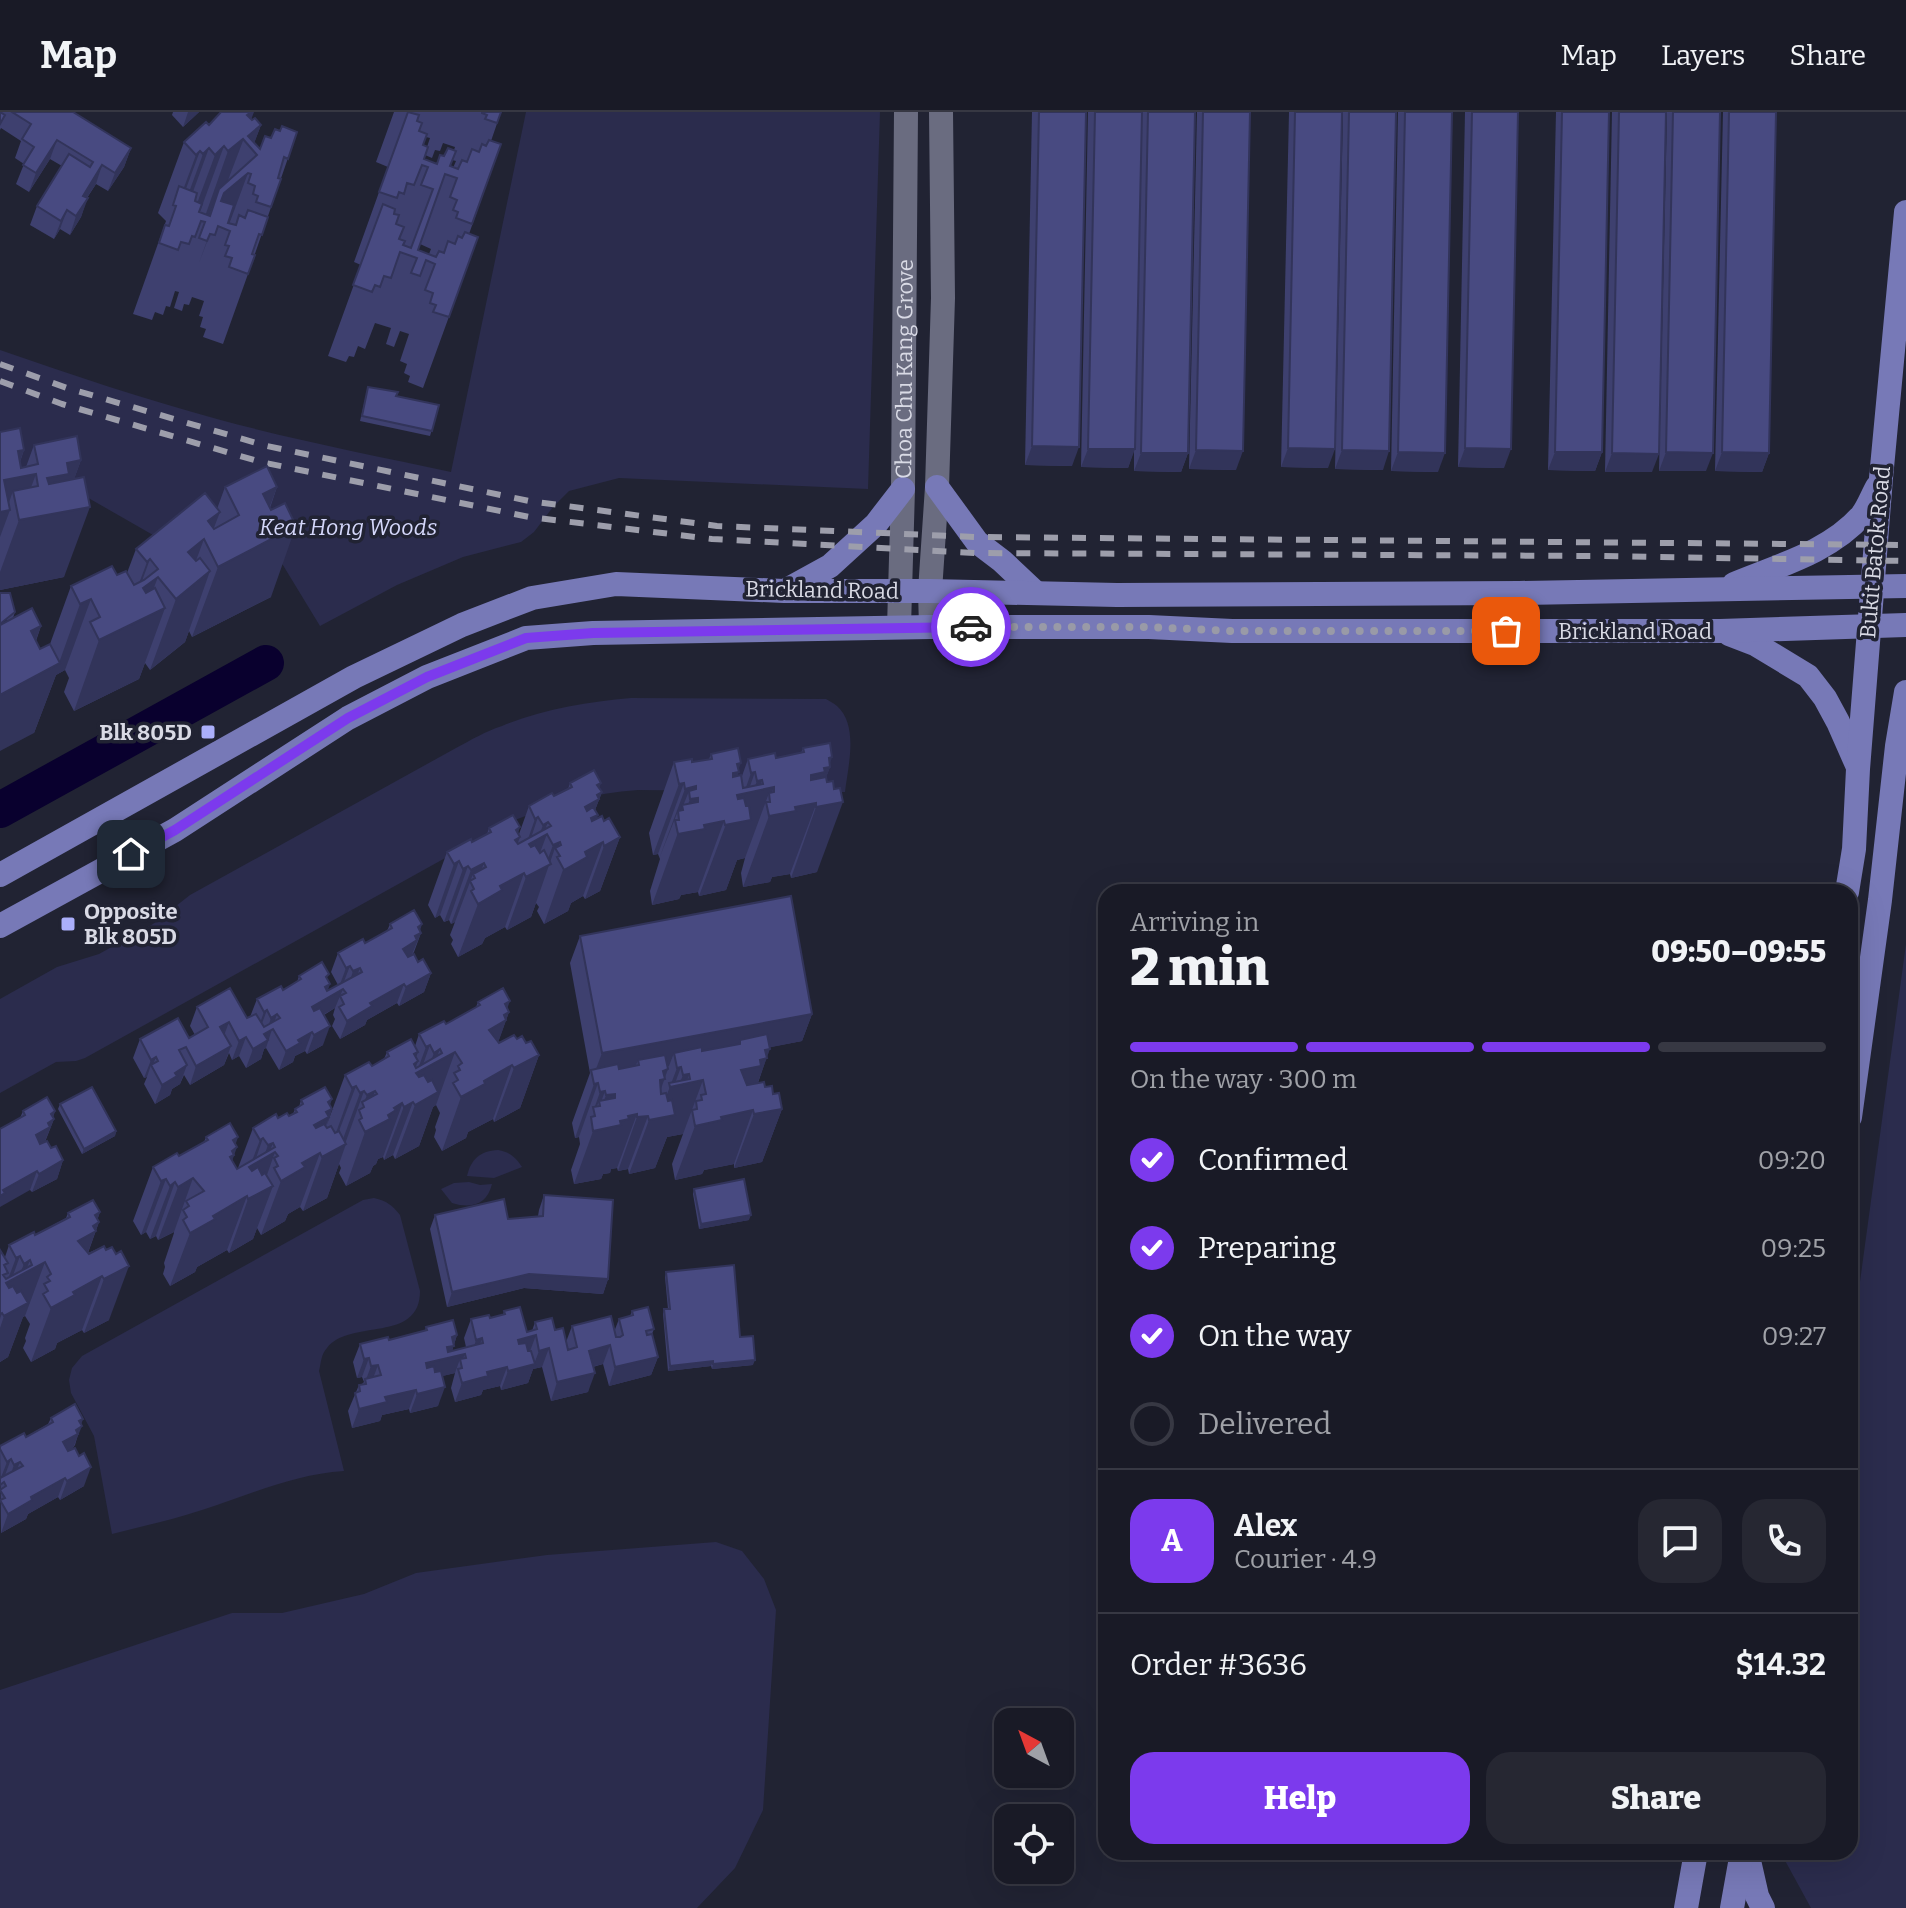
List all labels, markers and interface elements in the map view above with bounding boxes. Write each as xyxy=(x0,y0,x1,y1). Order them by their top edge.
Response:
text: Map xyxy=(40,32,117,78)
text: Map xyxy=(1560,39,1617,72)
text: Layers xyxy=(1661,39,1745,72)
text: Share xyxy=(1789,39,1866,72)
street label: Choa Chu Kang Grove xyxy=(890,259,918,479)
street label: Bukit Batok Road xyxy=(1854,465,1896,639)
park label: Keat Hong Woods xyxy=(259,514,437,541)
street label: Brickland Road xyxy=(745,575,899,605)
courier xyxy=(931,587,1011,667)
pin xyxy=(1472,597,1540,665)
icon: car xyxy=(949,605,993,649)
icon: bag xyxy=(1484,609,1528,653)
street label: Brickland Road xyxy=(1558,618,1712,645)
place label: Blk 805D xyxy=(99,719,192,746)
marker: Blk 805D xyxy=(199,723,217,741)
pin xyxy=(97,820,165,888)
icon: home xyxy=(109,832,153,876)
place label: Opposite Blk 805D xyxy=(84,898,178,950)
text: Arriving in xyxy=(1130,907,1259,938)
marker: Opposite Blk 805D xyxy=(59,915,77,933)
text: 09:50–09:55 xyxy=(1651,934,1826,970)
text: 2 min xyxy=(1130,936,1269,999)
text: On the way · 300 m xyxy=(1130,1064,1357,1095)
icon: check xyxy=(1130,1138,1174,1182)
text: Confirmed xyxy=(1198,1142,1348,1178)
text: 09:20 xyxy=(1758,1145,1826,1176)
icon: check xyxy=(1130,1226,1174,1270)
text: Preparing xyxy=(1198,1230,1336,1266)
text: 09:25 xyxy=(1761,1233,1826,1264)
icon: check xyxy=(1130,1314,1174,1358)
text: On the way xyxy=(1198,1318,1351,1354)
text: 09:27 xyxy=(1762,1321,1826,1352)
text: Delivered xyxy=(1198,1406,1331,1442)
button: chat xyxy=(1638,1499,1722,1583)
button: phone xyxy=(1742,1499,1826,1583)
text: Alex xyxy=(1234,1508,1297,1544)
text: A xyxy=(1161,1523,1183,1559)
text: Courier · 4.9 xyxy=(1234,1544,1377,1575)
text: Order #3636 xyxy=(1130,1647,1307,1683)
text: $14.32 xyxy=(1736,1647,1826,1683)
north arrow xyxy=(994,1708,1074,1788)
map controls xyxy=(994,1708,1074,1884)
button: Help xyxy=(1130,1752,1470,1844)
button: Share xyxy=(1486,1752,1826,1844)
button: locate xyxy=(994,1804,1074,1884)

